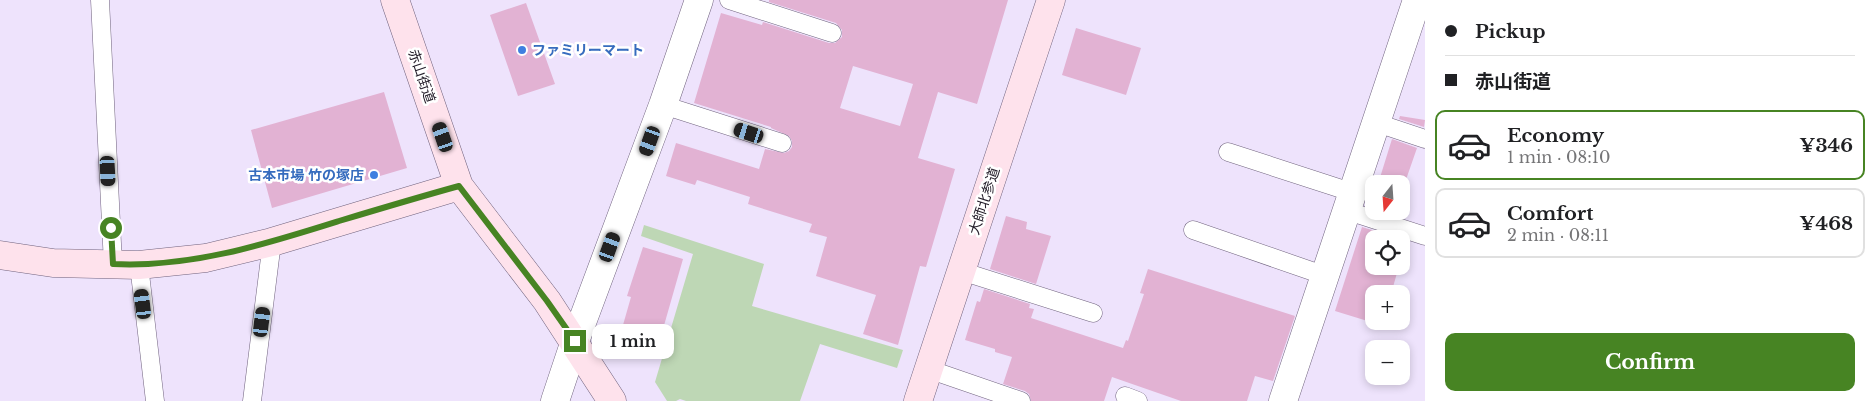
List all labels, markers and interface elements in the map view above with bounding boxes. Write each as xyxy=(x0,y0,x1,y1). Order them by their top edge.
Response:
text: Pickup xyxy=(1475,20,1546,43)
place label: ファミリーマート xyxy=(532,41,644,59)
marker: ファミリーマート xyxy=(516,44,528,56)
street label: 赤山街道 xyxy=(404,47,440,105)
text: 赤山街道 xyxy=(1475,70,1551,93)
car xyxy=(431,120,454,154)
car xyxy=(732,121,765,145)
icon: car xyxy=(1447,123,1492,168)
car xyxy=(637,124,662,158)
text: Economy xyxy=(1507,124,1604,147)
text: ¥346 xyxy=(1799,134,1853,157)
text: 1 min · 08:10 xyxy=(1507,147,1610,167)
car xyxy=(99,156,116,186)
street label: 大師北参道 xyxy=(965,165,1003,237)
place label: 古本市場 竹の塚店 xyxy=(248,166,364,184)
marker: 古本市場 竹の塚店 xyxy=(368,169,380,181)
north arrow xyxy=(1365,175,1410,220)
map controls xyxy=(1365,175,1410,385)
icon: car xyxy=(1447,201,1492,246)
text: Comfort xyxy=(1507,202,1594,225)
text: ¥468 xyxy=(1799,212,1853,235)
route start xyxy=(100,217,122,239)
text: 2 min · 08:11 xyxy=(1507,225,1609,245)
car xyxy=(597,230,622,264)
button: locate xyxy=(1365,230,1410,275)
button: + xyxy=(1365,285,1410,330)
car xyxy=(133,288,152,320)
car xyxy=(252,306,271,338)
callout: 1 min xyxy=(592,324,675,358)
route end xyxy=(564,330,586,352)
text: 1 min xyxy=(610,331,656,351)
button: Confirm xyxy=(1445,333,1855,391)
button: − xyxy=(1365,340,1410,385)

